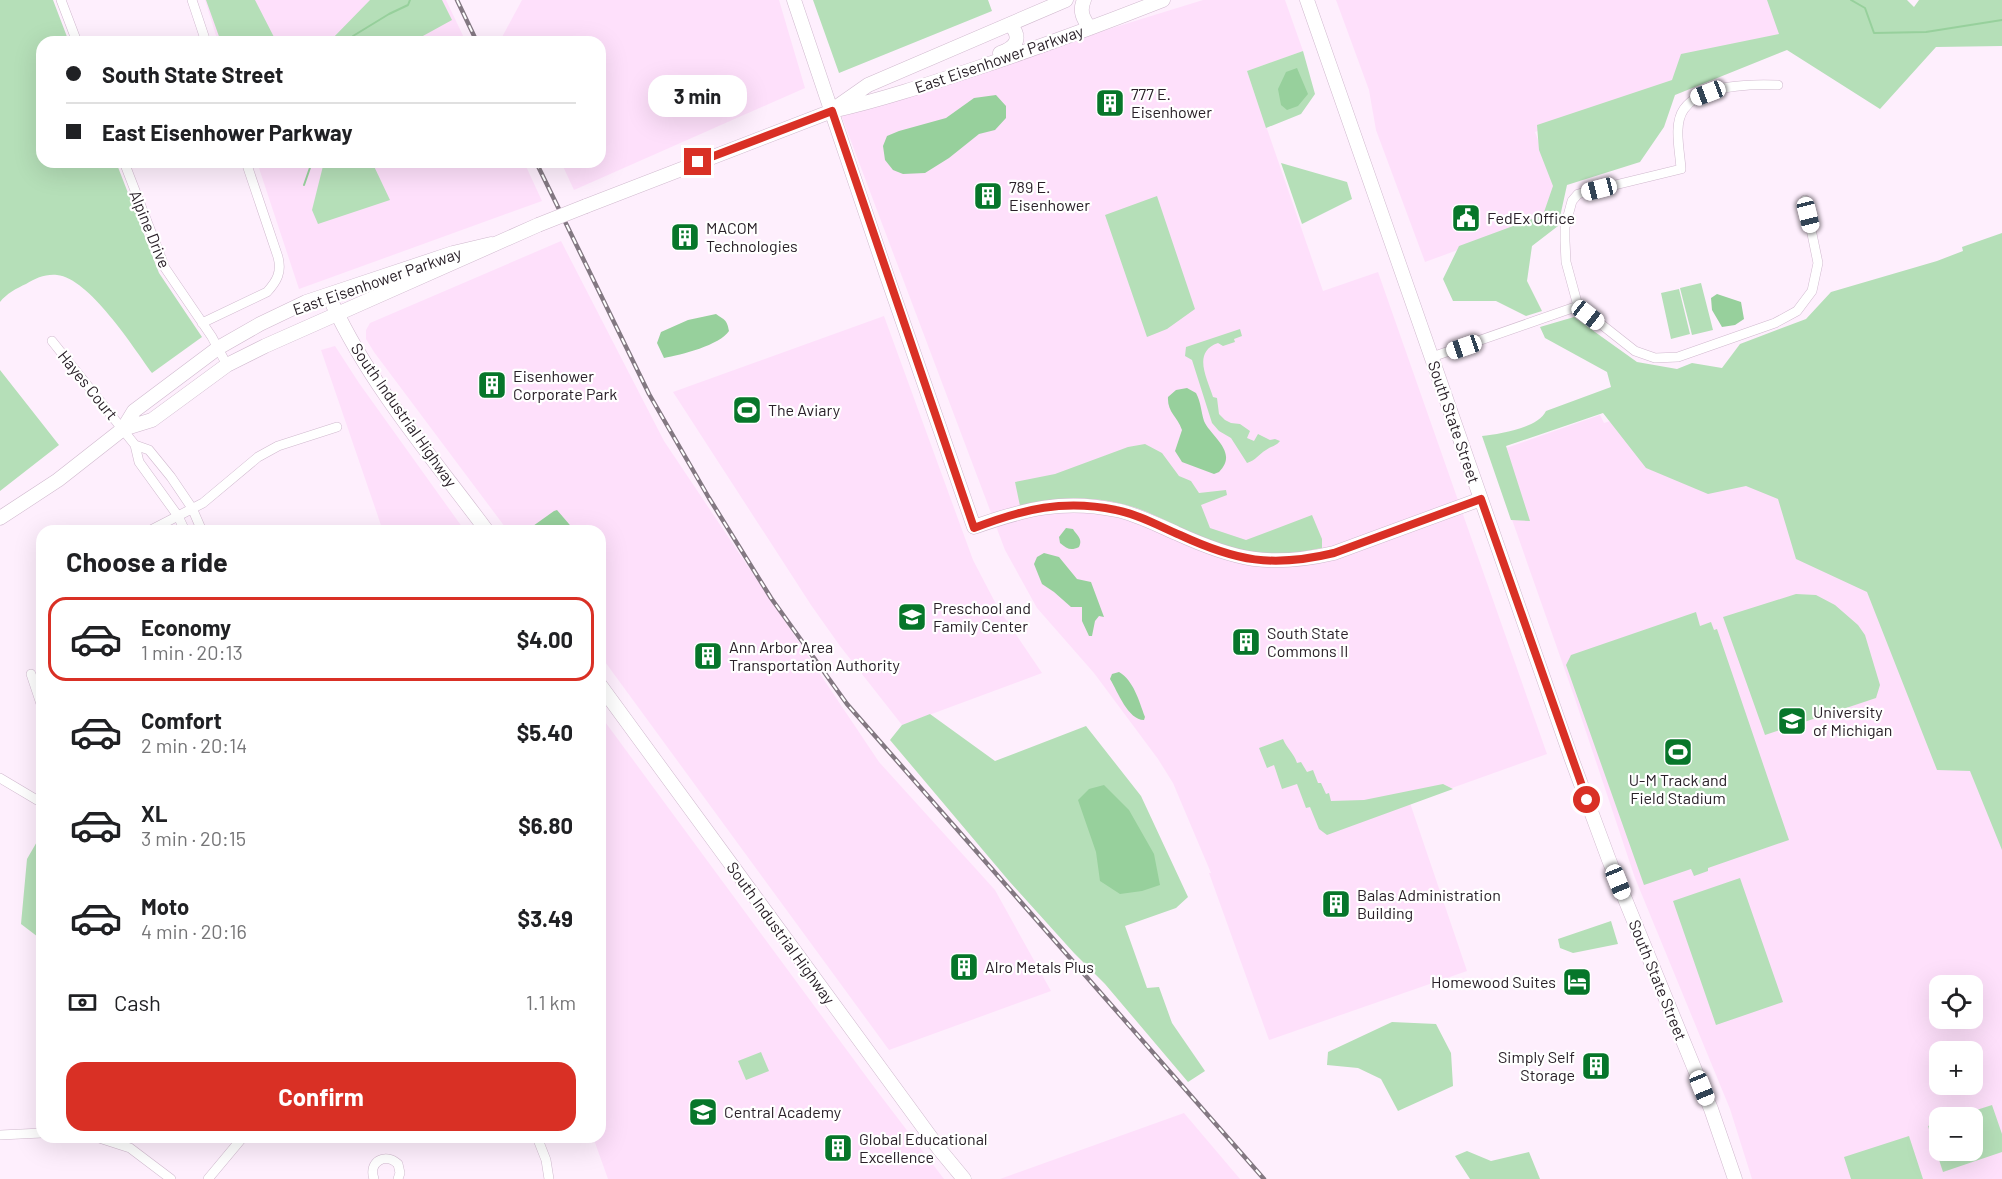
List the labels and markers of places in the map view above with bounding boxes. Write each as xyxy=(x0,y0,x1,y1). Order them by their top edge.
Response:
place label: 777 E. Eisenhower xyxy=(1131,84,1212,121)
building icon: 777 E. Eisenhower xyxy=(1094,87,1126,119)
place label: 789 E. Eisenhower xyxy=(1009,177,1090,214)
building icon: 789 E. Eisenhower xyxy=(972,180,1004,212)
public building icon: FedEx Office xyxy=(1450,202,1482,234)
place label: FedEx Office xyxy=(1487,208,1575,227)
place label: MACOM Technologies xyxy=(706,218,798,255)
building icon: MACOM Technologies xyxy=(669,221,701,253)
place label: Eisenhower Corporate Park xyxy=(513,366,617,403)
building icon: Eisenhower Corporate Park xyxy=(476,369,508,401)
sports icon: The Aviary xyxy=(731,394,763,426)
place label: The Aviary xyxy=(768,400,841,419)
place label: Preschool and Family Center xyxy=(933,598,1031,635)
school or university icon: Preschool and Family Center xyxy=(896,601,928,633)
place label: South State Commons II xyxy=(1267,623,1349,660)
building icon: South State Commons II xyxy=(1230,626,1262,658)
place label: Ann Arbor Area Transportation Authority xyxy=(729,637,900,674)
building icon: Ann Arbor Area Transportation Authority xyxy=(692,640,724,672)
place label: University of Michigan xyxy=(1813,702,1892,739)
school or university icon: University of Michigan xyxy=(1776,705,1808,737)
sports icon: U-M Track and Field Stadium xyxy=(1662,736,1694,768)
place label: U-M Track and Field Stadium xyxy=(1629,770,1727,807)
place label: Balas Administration Building xyxy=(1357,885,1501,922)
building icon: Balas Administration Building xyxy=(1320,888,1352,920)
building icon: Alro Metals Plus xyxy=(948,951,980,983)
place label: Alro Metals Plus xyxy=(985,957,1094,976)
hotel icon: Homewood Suites xyxy=(1561,966,1593,998)
place label: Homewood Suites xyxy=(1431,972,1556,991)
place label: Simply Self Storage xyxy=(1498,1047,1575,1084)
building icon: Simply Self Storage xyxy=(1580,1050,1612,1082)
school or university icon: Central Academy xyxy=(687,1096,719,1128)
place label: Central Academy xyxy=(724,1102,842,1121)
place label: Global Educational Excellence xyxy=(859,1129,988,1166)
building icon: Global Educational Excellence xyxy=(822,1132,854,1164)

